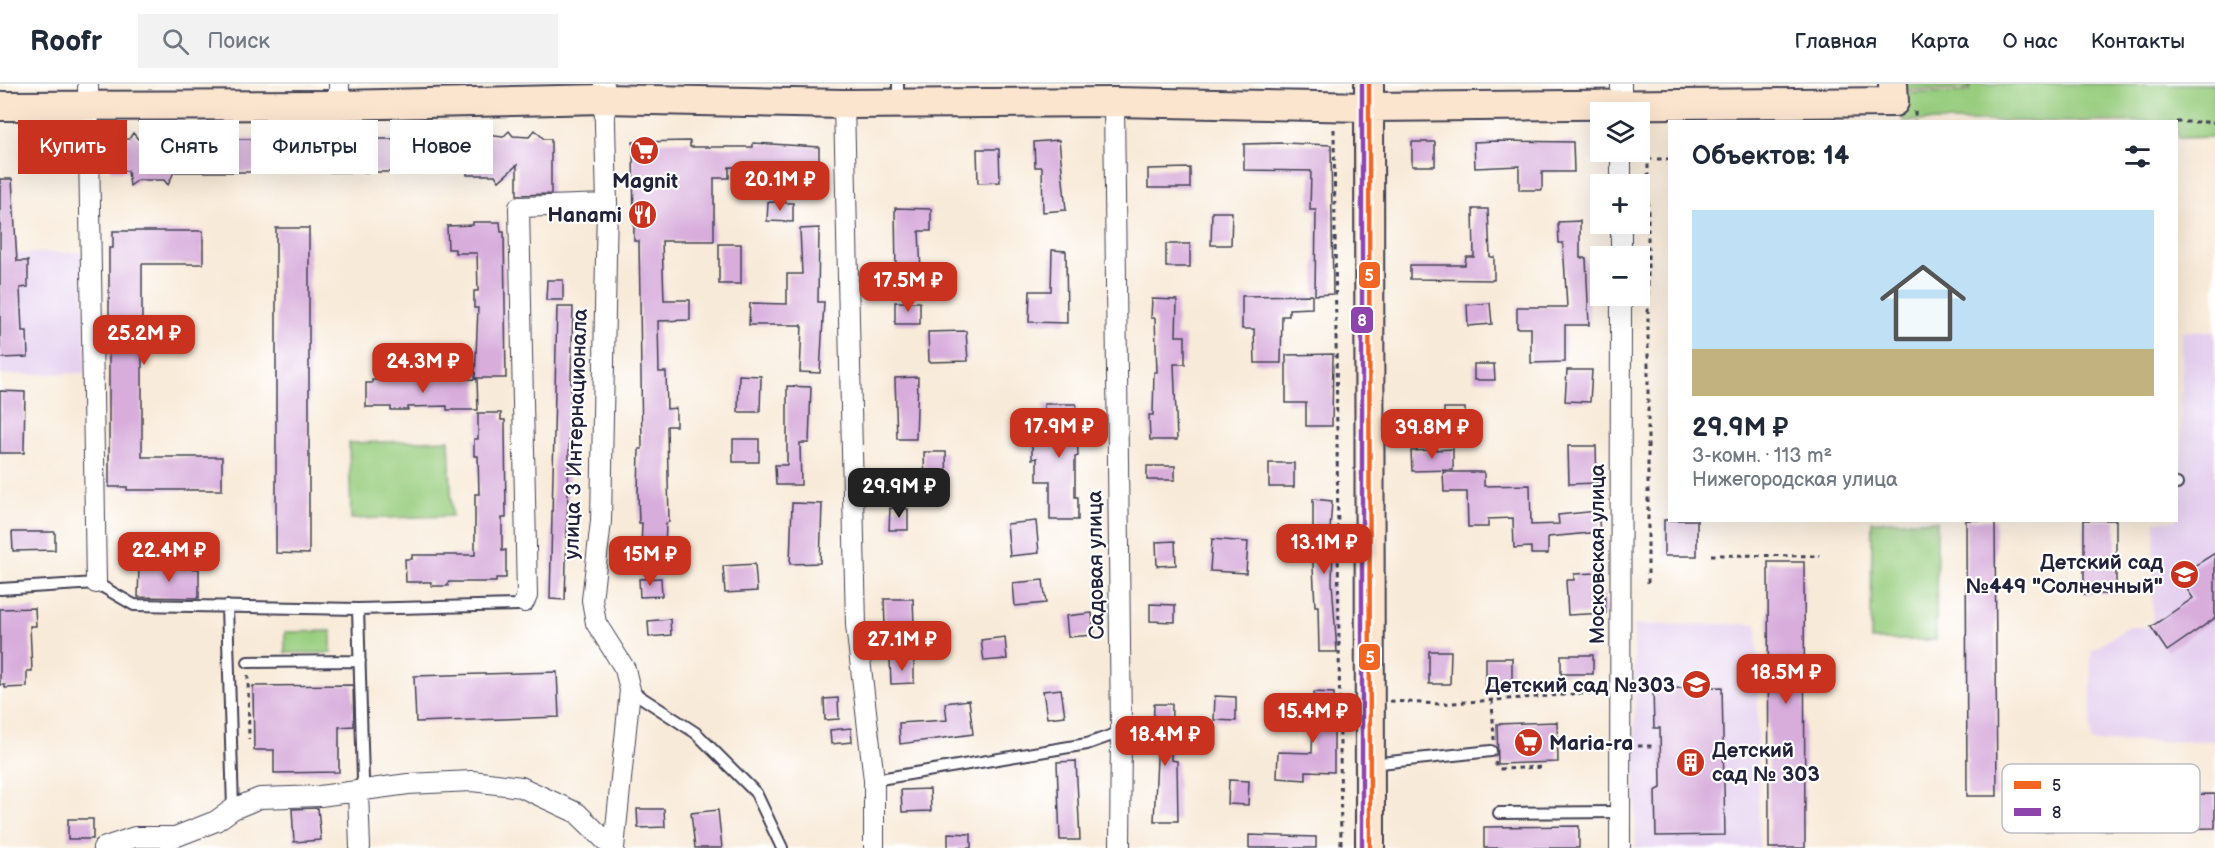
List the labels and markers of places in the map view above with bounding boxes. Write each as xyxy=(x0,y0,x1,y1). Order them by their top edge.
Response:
supermarket icon: Magnit xyxy=(629,134,661,166)
pin: 20.1M ₽ xyxy=(725,161,835,212)
place label: Magnit xyxy=(612,169,678,194)
restaurant icon: Hanami xyxy=(627,199,659,231)
place label: Hanami xyxy=(548,203,622,228)
pin: 17.5M ₽ xyxy=(853,262,963,313)
pin: 25.2M ₽ xyxy=(89,315,199,366)
pin: 24.3M ₽ xyxy=(368,343,478,394)
pin: 17.9M ₽ xyxy=(1004,408,1114,459)
pin: 39.8M ₽ xyxy=(1377,409,1487,460)
pin: 29.9M ₽ xyxy=(844,468,954,519)
pin: 13.1M ₽ xyxy=(1269,524,1379,575)
pin: 22.4M ₽ xyxy=(114,532,224,583)
pin: 15M ₽ xyxy=(608,536,692,587)
place label: Детский сад №449 "Солнечный" xyxy=(1966,550,2163,599)
school or university icon: Детский сад №449 "Солнечный" xyxy=(2168,558,2200,590)
pin: 27.1M ₽ xyxy=(847,621,957,672)
pin: 18.5M ₽ xyxy=(1731,654,1841,705)
school or university icon: Детский сад №303 xyxy=(1680,669,1712,701)
place label: Детский сад №303 xyxy=(1485,673,1675,698)
pin: 15.4M ₽ xyxy=(1258,693,1368,744)
pin: 18.4M ₽ xyxy=(1110,716,1220,767)
supermarket icon: Maria-ra xyxy=(1512,727,1544,759)
place label: Maria-ra xyxy=(1549,731,1633,756)
place label: Детский сад № 303 xyxy=(1712,738,1820,787)
building icon: Детский сад № 303 xyxy=(1675,746,1707,778)

